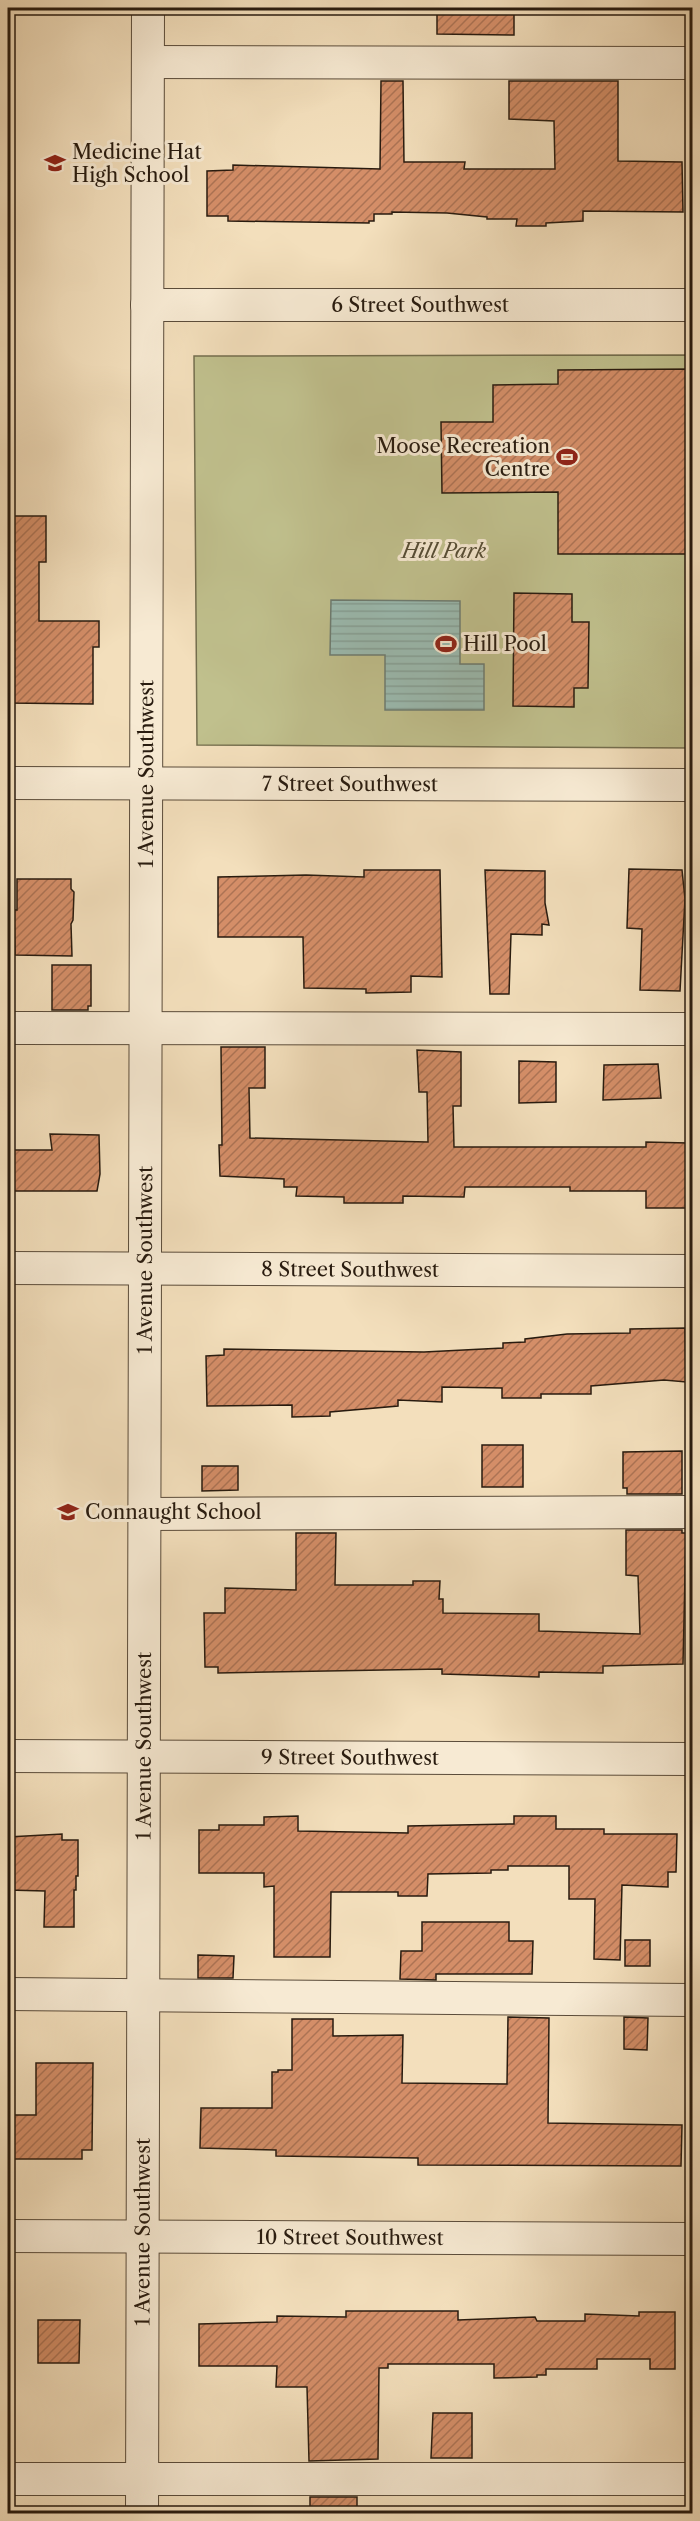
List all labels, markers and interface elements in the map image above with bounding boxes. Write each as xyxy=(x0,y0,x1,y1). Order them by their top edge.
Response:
place label: Medicine Hat High School xyxy=(72,140,201,187)
school or university icon: Medicine Hat High School xyxy=(43,151,67,175)
street label: 6 Street Southwest xyxy=(331,293,509,317)
place label: Moose Recreation Centre xyxy=(376,434,550,481)
sports icon: Moose Recreation Centre xyxy=(555,445,579,469)
park label: Hill Park xyxy=(400,539,487,563)
sports icon: Hill Pool xyxy=(434,632,458,656)
place label: Hill Pool xyxy=(463,632,547,656)
street label: 1 Avenue Southwest xyxy=(134,680,158,868)
street label: 7 Street Southwest xyxy=(262,772,438,796)
street label: 1 Avenue Southwest xyxy=(133,1166,157,1354)
street label: 8 Street Southwest xyxy=(261,1257,439,1282)
school or university icon: Connaught School xyxy=(56,1500,80,1524)
place label: Connaught School xyxy=(85,1500,262,1524)
street label: 1 Avenue Southwest xyxy=(132,1652,156,1840)
street label: 9 Street Southwest xyxy=(261,1745,439,1770)
street label: 1 Avenue Southwest xyxy=(130,2138,155,2326)
street label: 10 Street Southwest xyxy=(256,2225,444,2250)

